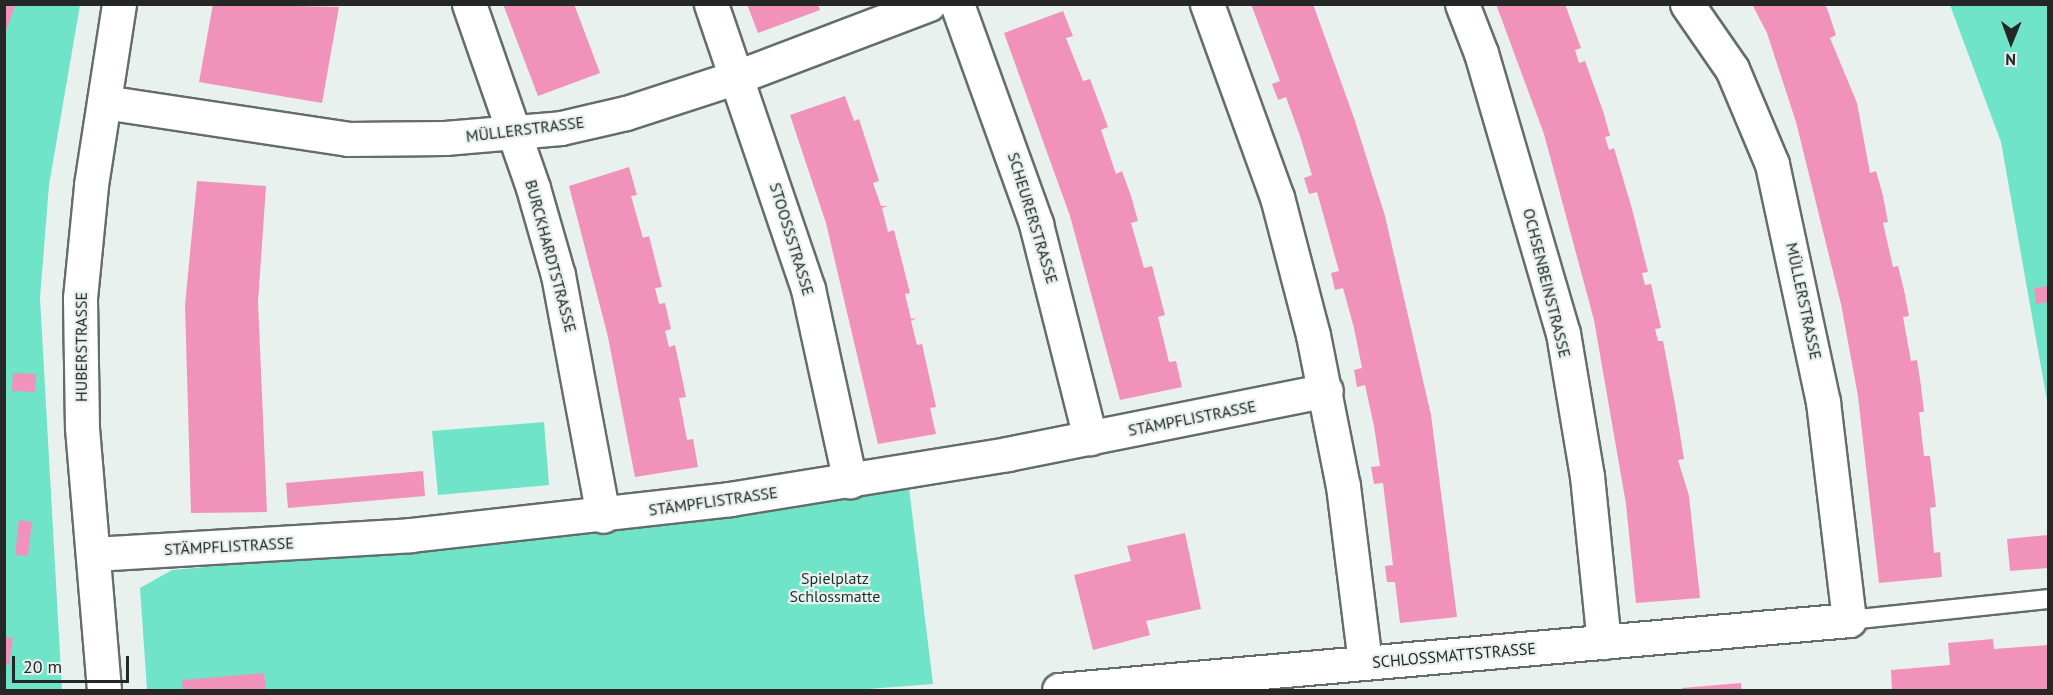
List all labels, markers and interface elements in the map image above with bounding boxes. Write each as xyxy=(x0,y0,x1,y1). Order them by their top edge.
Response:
north arrow xyxy=(1981,12,2041,72)
text: N xyxy=(2005,50,2016,70)
street label: MÜLLERSTRASSE xyxy=(465,112,585,146)
street label: SCHEURERSTRASSE xyxy=(1004,150,1062,286)
street label: BURCKHARDTSTRASSE xyxy=(521,178,581,334)
street label: STOOSSSTRASSE xyxy=(766,180,818,298)
street label: OCHSENBEINSTRASSE xyxy=(1519,206,1575,360)
street label: MÜLLERSTRASSE xyxy=(1782,241,1826,361)
street label: HUBERSTRASSE xyxy=(71,292,91,402)
street label: STÄMPFLISTRASSE xyxy=(1126,396,1258,440)
street label: STÄMPFLISTRASSE xyxy=(647,482,779,520)
street label: STÄMPFLISTRASSE xyxy=(164,533,294,559)
park label: Spielplatz Schlossmatte xyxy=(790,568,880,606)
street label: SCHLOSSMATTSTRASSE xyxy=(1371,638,1537,672)
scale bar xyxy=(15,644,132,682)
text: 20 m xyxy=(23,655,62,678)

